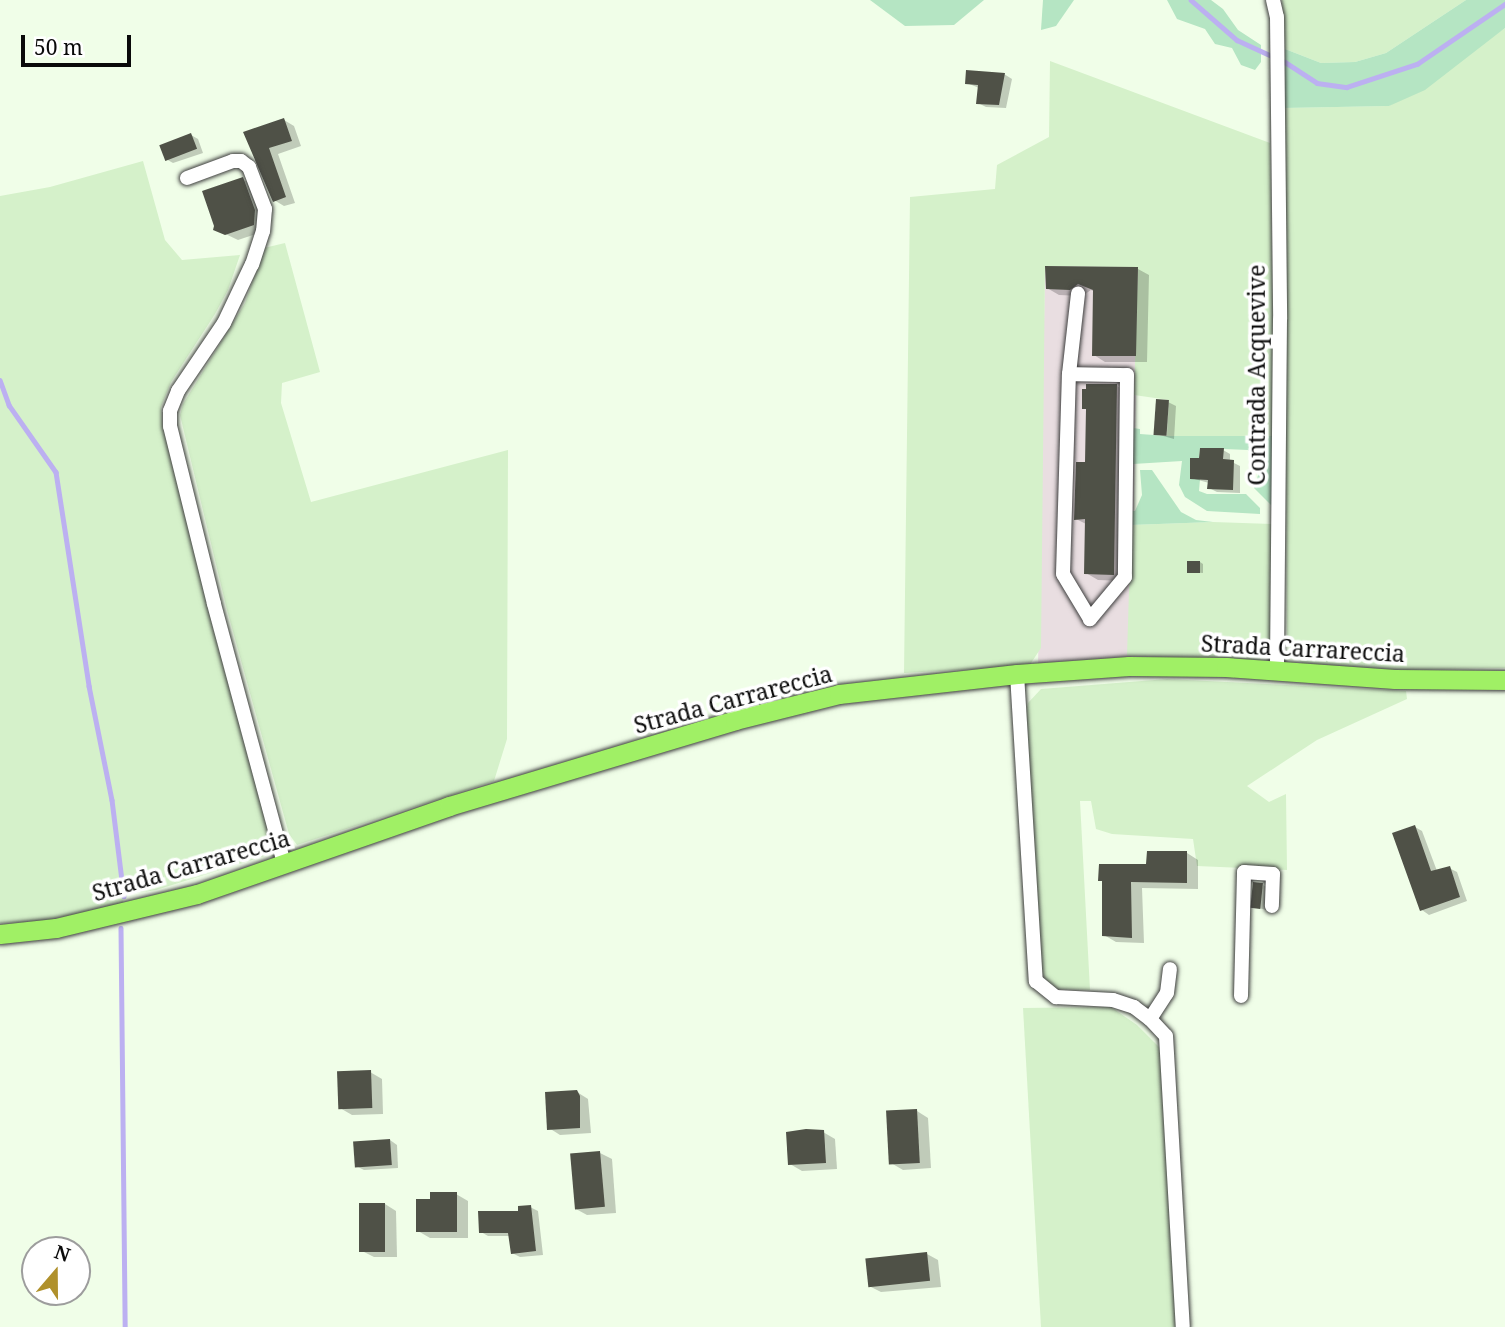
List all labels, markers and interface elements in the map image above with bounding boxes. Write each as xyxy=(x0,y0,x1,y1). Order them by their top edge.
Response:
scale bar xyxy=(24,21,135,65)
text: 50 m xyxy=(34,33,83,61)
street label: Contrada Acquevive xyxy=(1242,264,1270,486)
street label: Strada Carrareccia xyxy=(1200,629,1406,667)
street label: Strada Carrareccia xyxy=(631,659,835,739)
street label: Strada Carrareccia xyxy=(89,824,293,906)
north arrow xyxy=(21,1236,91,1306)
text: N xyxy=(51,1238,74,1268)

